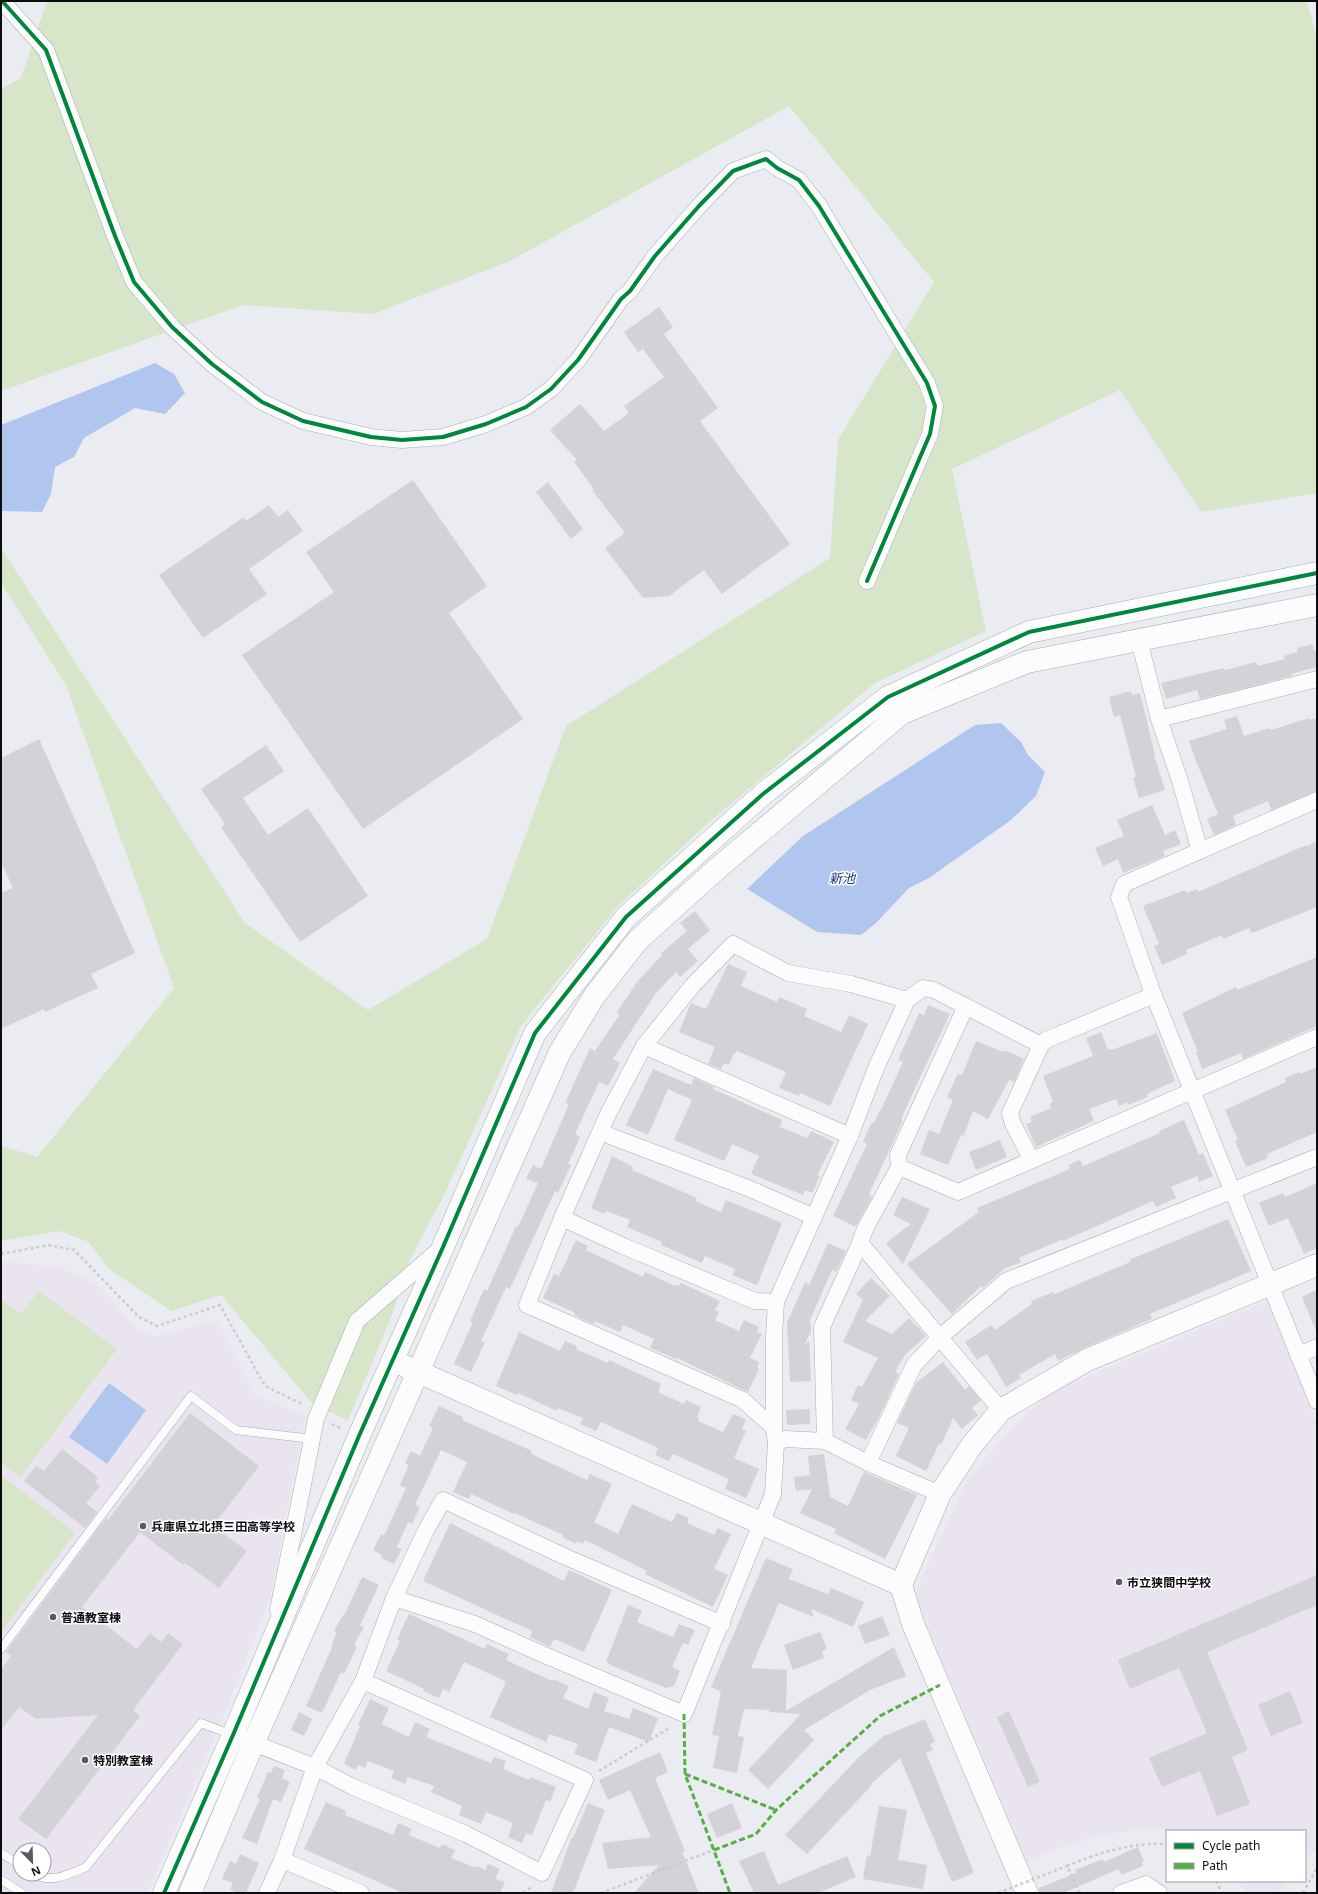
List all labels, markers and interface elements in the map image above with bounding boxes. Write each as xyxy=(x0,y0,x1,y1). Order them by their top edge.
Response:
water label: 新池 xyxy=(829,869,857,887)
place label: 兵庫県立北摂三田高等学校 xyxy=(151,1518,295,1535)
marker: 兵庫県立北摂三田高等学校 xyxy=(138,1521,148,1531)
place label: 市立狭間中学校 xyxy=(1127,1574,1211,1591)
marker: 市立狭間中学校 xyxy=(1114,1577,1124,1587)
place label: 普通教室棟 xyxy=(61,1609,121,1626)
marker: 普通教室棟 xyxy=(48,1612,58,1622)
place label: 特別教室棟 xyxy=(93,1752,153,1769)
marker: 特別教室棟 xyxy=(80,1755,90,1765)
legend xyxy=(1166,1830,1306,1882)
text: Cycle path xyxy=(1202,1837,1260,1854)
north arrow xyxy=(12,1842,52,1882)
text: Path xyxy=(1202,1857,1228,1874)
text: N xyxy=(29,1863,43,1880)

